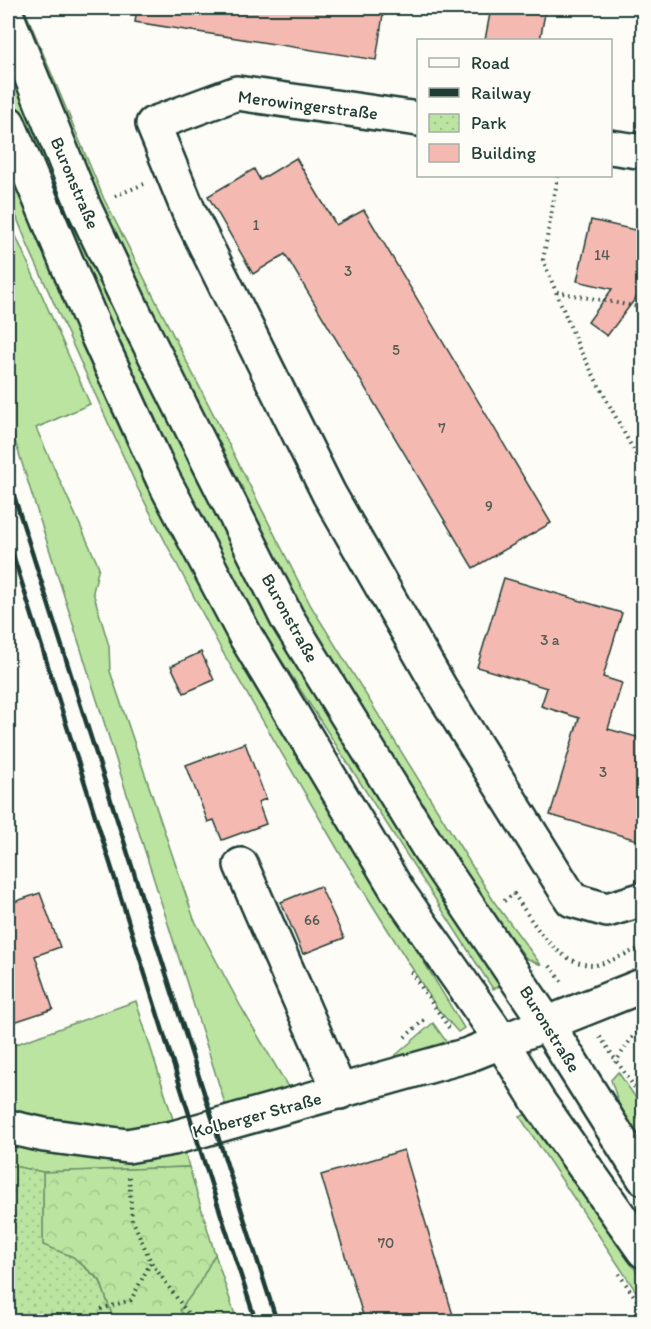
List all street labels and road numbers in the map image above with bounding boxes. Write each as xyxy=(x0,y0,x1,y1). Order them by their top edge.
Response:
street label: Merowingerstraße xyxy=(237,85,379,125)
street label: Buronstraße xyxy=(46,134,104,232)
street label: Buronstraße xyxy=(257,570,323,666)
street label: Buronstraße xyxy=(515,982,585,1076)
street label: Kolberger Straße xyxy=(190,1087,324,1143)

